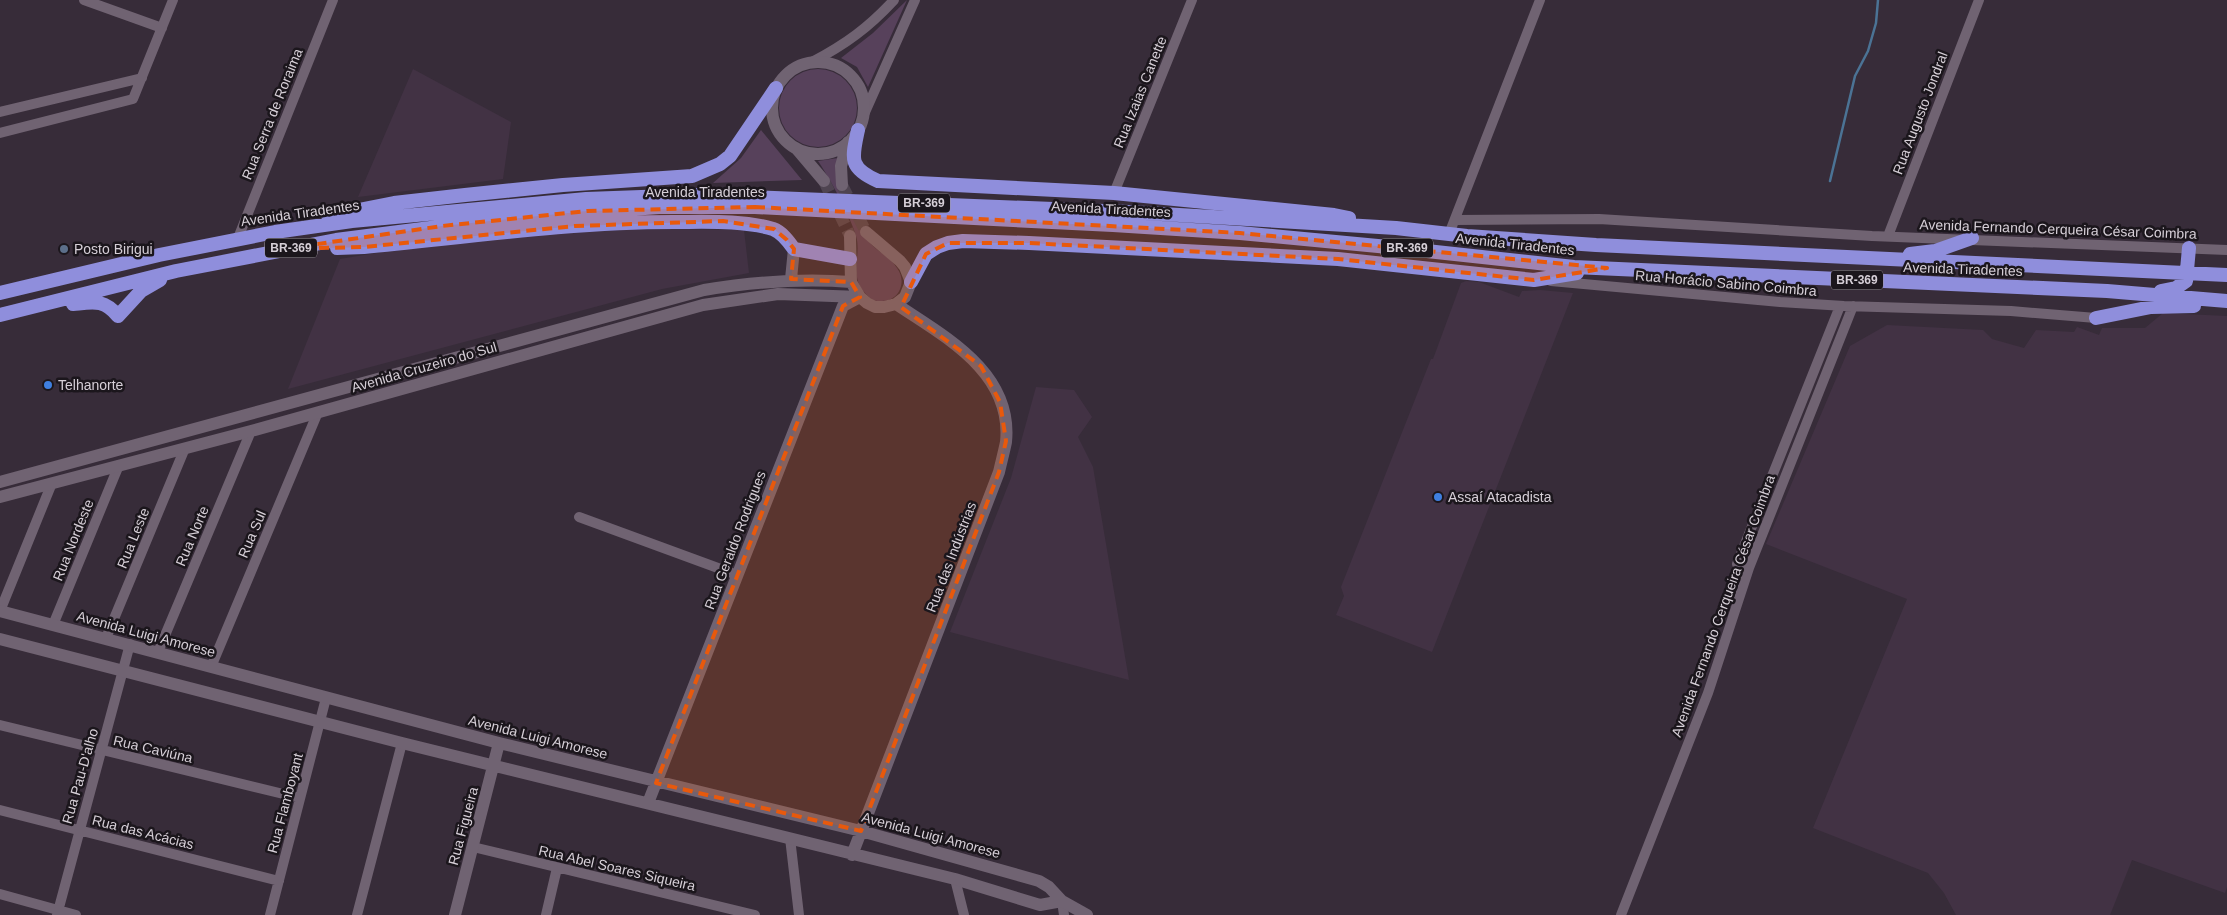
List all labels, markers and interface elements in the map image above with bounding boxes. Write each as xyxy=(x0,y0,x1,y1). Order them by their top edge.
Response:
street label: Rua Izaias Canette xyxy=(1110,34,1170,150)
street label: Rua Serra de Roraima xyxy=(238,46,306,182)
street label: Rua Augusto Jondral xyxy=(1889,49,1951,177)
street label: Avenida Tiradentes xyxy=(645,184,765,200)
road number: BR-369 xyxy=(898,194,950,212)
street label: Avenida Tiradentes xyxy=(240,197,360,229)
street label: Avenida Tiradentes xyxy=(1051,198,1171,220)
street label: Avenida Fernando Cerqueira César Coimbra xyxy=(1919,216,2197,242)
street label: Avenida Tiradentes xyxy=(1455,230,1575,258)
road number: BR-369 xyxy=(265,238,317,258)
road number: BR-369 xyxy=(1381,238,1433,258)
place label: Posto Birigui xyxy=(74,241,153,257)
marker: Posto Birigui xyxy=(58,243,70,255)
street label: Avenida Tiradentes xyxy=(1903,259,2023,279)
street label: Rua Horácio Sabino Coimbra xyxy=(1635,267,1818,299)
road number: BR-369 xyxy=(1831,270,1883,290)
street label: Avenida Cruzeiro do Sul xyxy=(349,339,499,395)
place label: Telhanorte xyxy=(58,377,124,393)
marker: Telhanorte xyxy=(42,379,54,391)
street label: Rua Geraldo Rodrigues xyxy=(701,468,769,612)
street label: Avenida Fernando Cerqueira César Coimbra xyxy=(1668,473,1778,739)
place label: Assaí Atacadista xyxy=(1448,489,1552,505)
marker: Assaí Atacadista xyxy=(1432,491,1444,503)
street label: Rua Nordeste xyxy=(49,497,97,583)
street label: Rua das Indústrias xyxy=(923,500,979,614)
street label: Rua Norte xyxy=(172,503,212,568)
street label: Rua Leste xyxy=(114,505,152,571)
street label: Rua Sul xyxy=(235,508,269,560)
street label: Avenida Luigi Amorese xyxy=(75,608,217,660)
street label: Avenida Luigi Amorese xyxy=(467,712,609,762)
street label: Rua Pau-D'alho xyxy=(59,726,101,826)
street label: Rua Caviúna xyxy=(112,732,194,766)
street label: Rua Flamboyant xyxy=(264,751,306,855)
street label: Rua Figueira xyxy=(445,785,481,867)
street label: Avenida Luigi Amorese xyxy=(860,809,1002,861)
street label: Rua das Acácias xyxy=(90,812,196,852)
street label: Rua Abel Soares Siqueira xyxy=(537,842,697,894)

